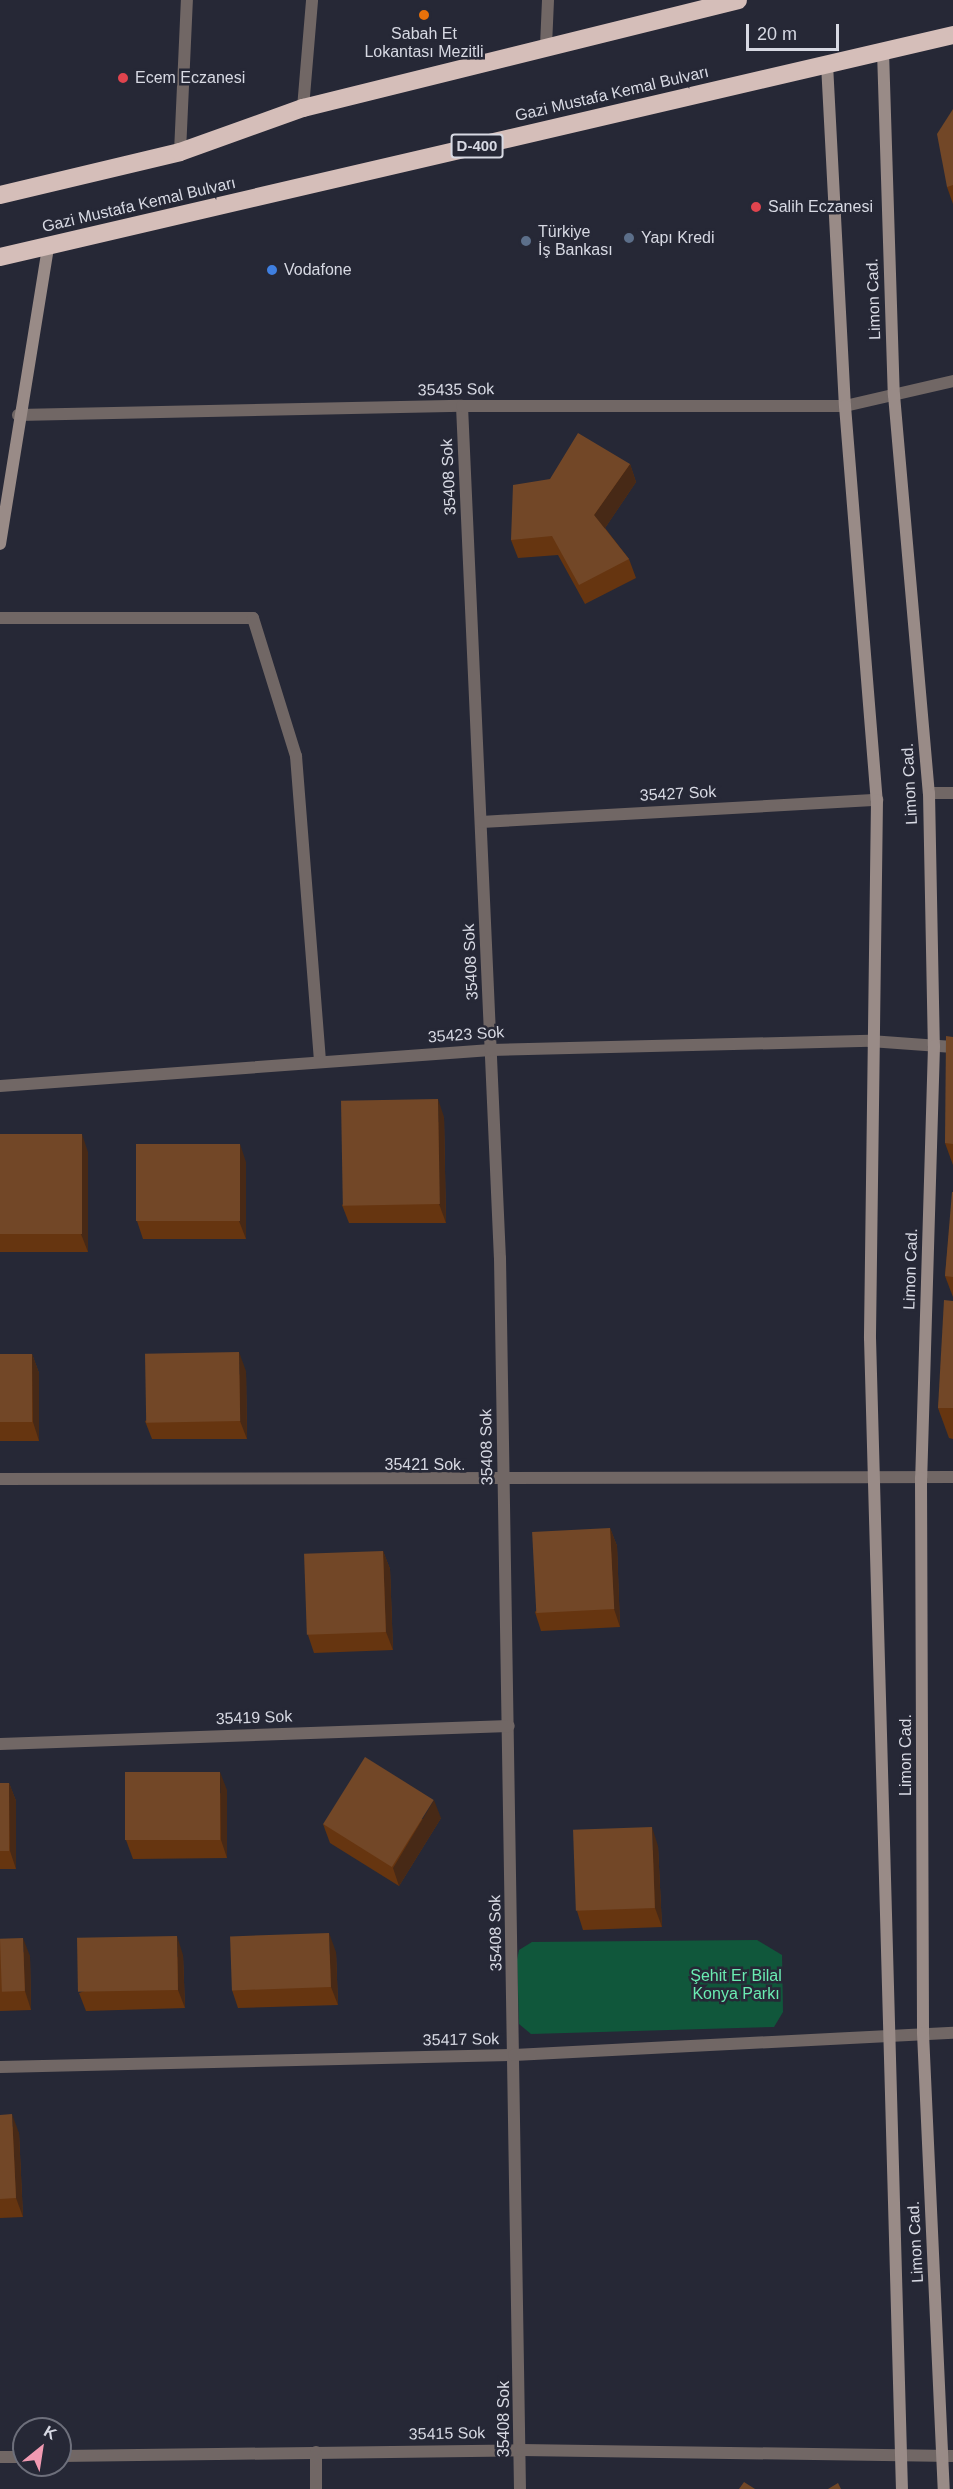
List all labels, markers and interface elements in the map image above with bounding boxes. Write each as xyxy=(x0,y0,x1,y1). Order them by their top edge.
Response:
marker: Sabah Et Lokantası Mezitli xyxy=(417,8,431,22)
scale bar xyxy=(749,12,842,50)
place label: Sabah Et Lokantası Mezitli xyxy=(364,24,484,62)
text: 20 m xyxy=(757,24,797,44)
street label: Gazi Mustafa Kemal Bulvarı xyxy=(513,62,711,126)
place label: Ecem Eczanesi xyxy=(135,68,245,88)
marker: Ecem Eczanesi xyxy=(116,71,130,85)
road number: D-400 xyxy=(450,134,504,158)
street label: Gazi Mustafa Kemal Bulvarı xyxy=(40,173,238,237)
place label: Salih Eczanesi xyxy=(768,197,873,217)
marker: Salih Eczanesi xyxy=(749,200,763,214)
place label: Türkiye İş Bankası xyxy=(538,222,613,260)
place label: Yapı Kredi xyxy=(641,228,715,248)
marker: Yapı Kredi xyxy=(622,231,636,245)
marker: Türkiye İş Bankası xyxy=(519,234,533,248)
street label: Limon Cad. xyxy=(863,258,885,340)
place label: Vodafone xyxy=(284,260,352,280)
marker: Vodafone xyxy=(265,263,279,277)
street label: 35435 Sok xyxy=(418,380,494,400)
street label: 35408 Sok xyxy=(437,438,461,516)
street label: Limon Cad. xyxy=(898,743,922,825)
street label: 35427 Sok xyxy=(639,782,717,806)
street label: 35408 Sok xyxy=(459,923,483,1001)
street label: 35423 Sok xyxy=(427,1023,505,1047)
street label: Limon Cad. xyxy=(900,1228,922,1310)
street label: 35408 Sok xyxy=(477,1409,497,1485)
street label: 35421 Sok. xyxy=(385,1455,465,1475)
street label: 35419 Sok xyxy=(215,1707,293,1729)
street label: Limon Cad. xyxy=(896,1714,916,1796)
street label: 35408 Sok xyxy=(486,1895,506,1971)
park label: Şehit Er Bilal Konya Parkı xyxy=(690,1966,782,2004)
street label: 35417 Sok xyxy=(423,2030,499,2050)
street label: Limon Cad. xyxy=(904,2201,928,2283)
street label: 35408 Sok xyxy=(494,2381,514,2457)
north arrow xyxy=(12,2417,72,2477)
text: K xyxy=(41,2422,60,2443)
street label: 35415 Sok xyxy=(409,2424,485,2444)

